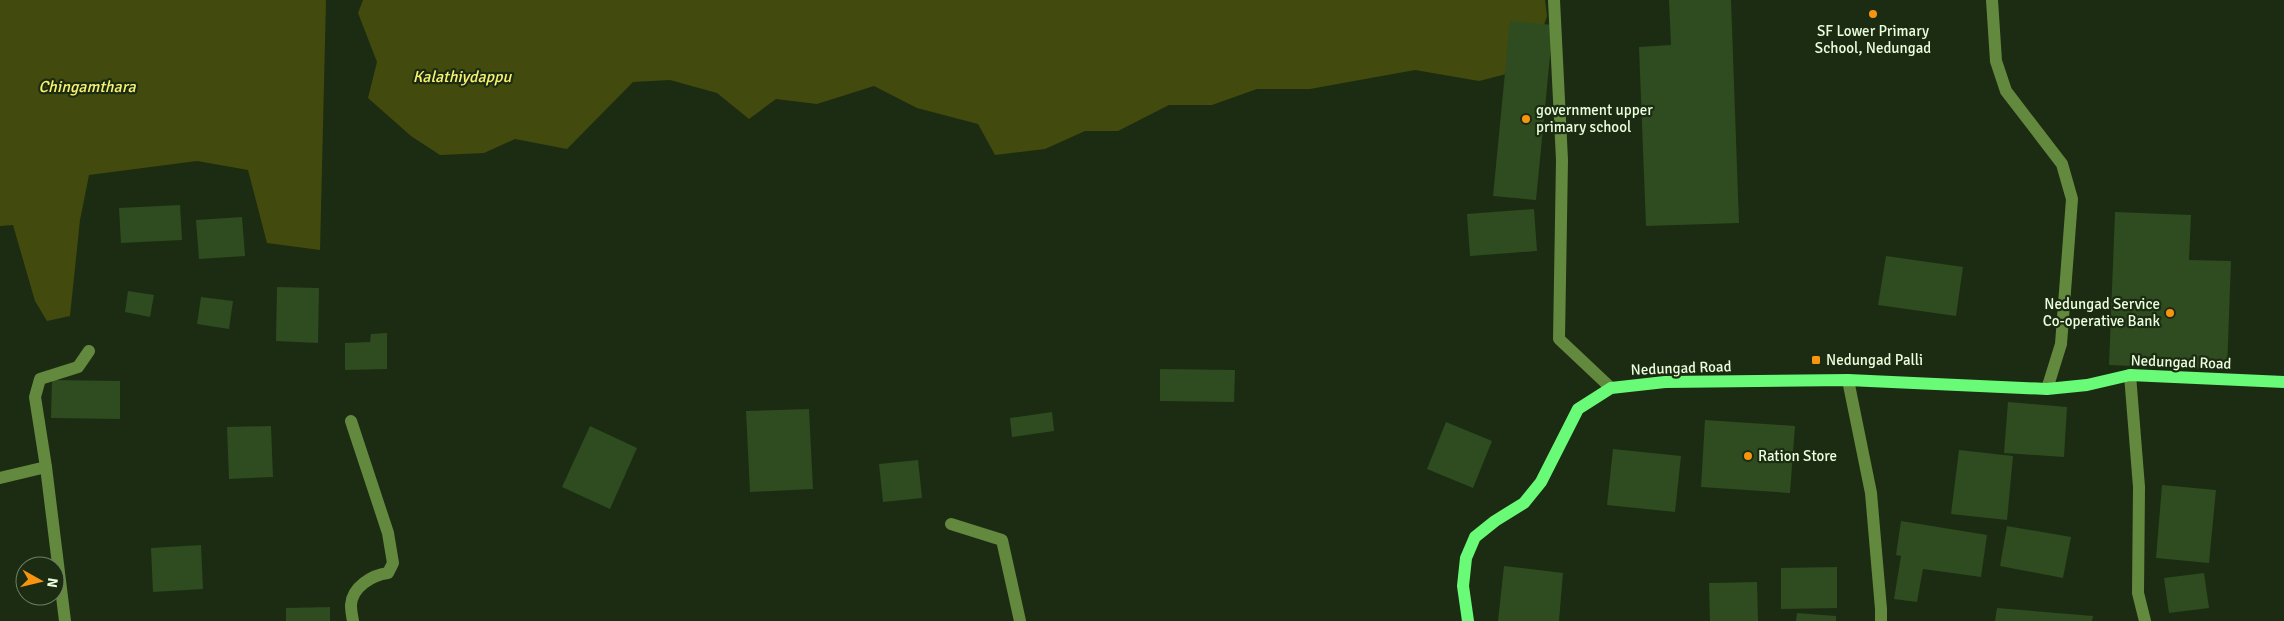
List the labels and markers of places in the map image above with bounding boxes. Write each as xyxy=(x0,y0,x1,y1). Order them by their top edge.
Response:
marker: SF Lower Primary School, Nedungad xyxy=(1867,8,1879,20)
place label: SF Lower Primary School, Nedungad xyxy=(1815,22,1931,57)
place label: government upper primary school xyxy=(1536,101,1653,136)
marker: government upper primary school xyxy=(1520,113,1532,125)
place label: Nedungad Service Co-operative Bank xyxy=(2043,295,2160,330)
marker: Nedungad Service Co-operative Bank xyxy=(2164,307,2176,319)
place label: Nedungad Palli xyxy=(1826,351,1923,369)
marker: Nedungad Palli xyxy=(1810,354,1822,366)
place label: Ration Store xyxy=(1758,447,1837,465)
marker: Ration Store xyxy=(1742,450,1754,462)

